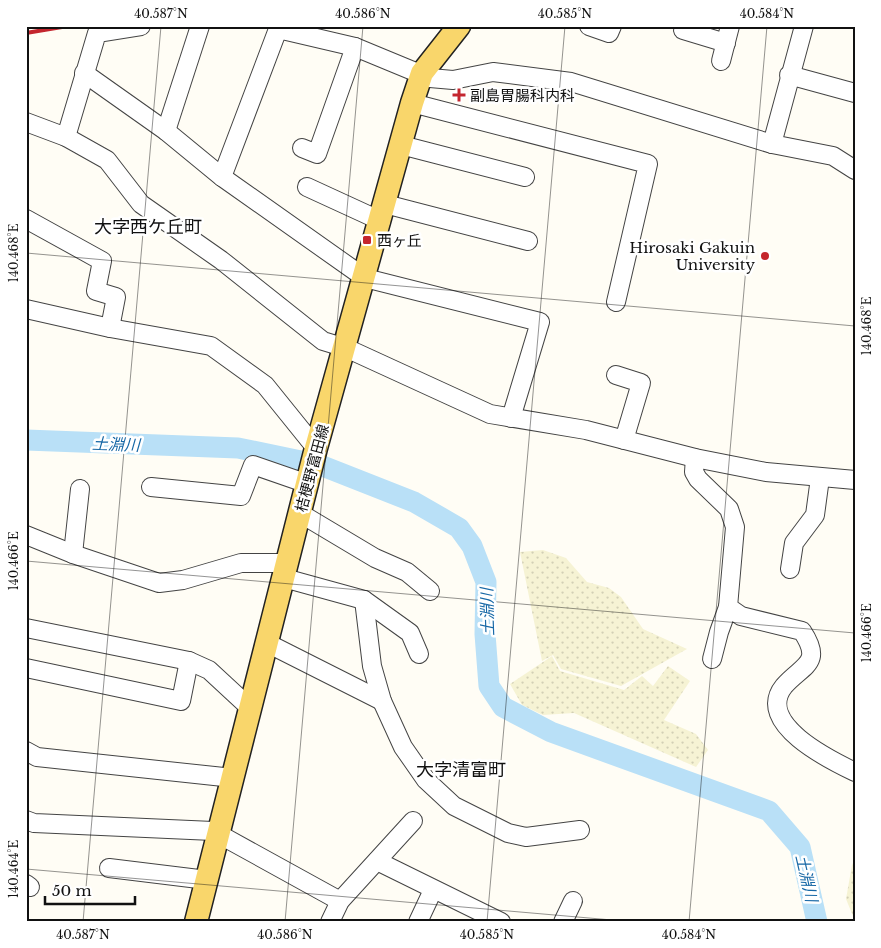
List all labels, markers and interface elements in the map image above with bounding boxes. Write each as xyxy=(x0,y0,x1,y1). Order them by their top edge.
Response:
text: 40.587°N xyxy=(134,6,188,21)
text: 40.586°N xyxy=(335,6,391,21)
text: 40.585°N xyxy=(538,6,592,21)
text: 40.584°N xyxy=(740,6,794,21)
place label: 副島胃腸科内科 xyxy=(470,86,575,105)
marker: 副島胃腸科内科 xyxy=(452,88,466,102)
district label: 大字西ケ丘町 xyxy=(94,216,202,238)
text: 140.468°E xyxy=(6,223,21,282)
place label: 西ヶ丘 xyxy=(377,231,422,250)
marker: 西ヶ丘 xyxy=(361,234,373,246)
place label: Hirosaki Gakuin University xyxy=(629,238,755,274)
marker: Hirosaki Gakuin University xyxy=(759,250,771,262)
text: 140.468°E xyxy=(859,296,874,355)
street label: 桔梗野富田線 xyxy=(291,422,333,514)
water label: 土淵川 xyxy=(92,433,142,455)
text: 140.466°E xyxy=(6,531,21,591)
water label: 土淵川 xyxy=(476,586,498,636)
text: 140.466°E xyxy=(859,603,874,663)
district label: 大字清富町 xyxy=(416,759,506,781)
text: 140.464°E xyxy=(6,840,21,898)
water label: 土淵川 xyxy=(792,852,823,906)
scale bar xyxy=(45,873,135,905)
text: 50 m xyxy=(52,881,92,900)
text: 40.587°N xyxy=(56,927,110,942)
text: 40.586°N xyxy=(257,927,313,942)
text: 40.585°N xyxy=(460,927,514,942)
text: 40.584°N xyxy=(662,927,716,942)

